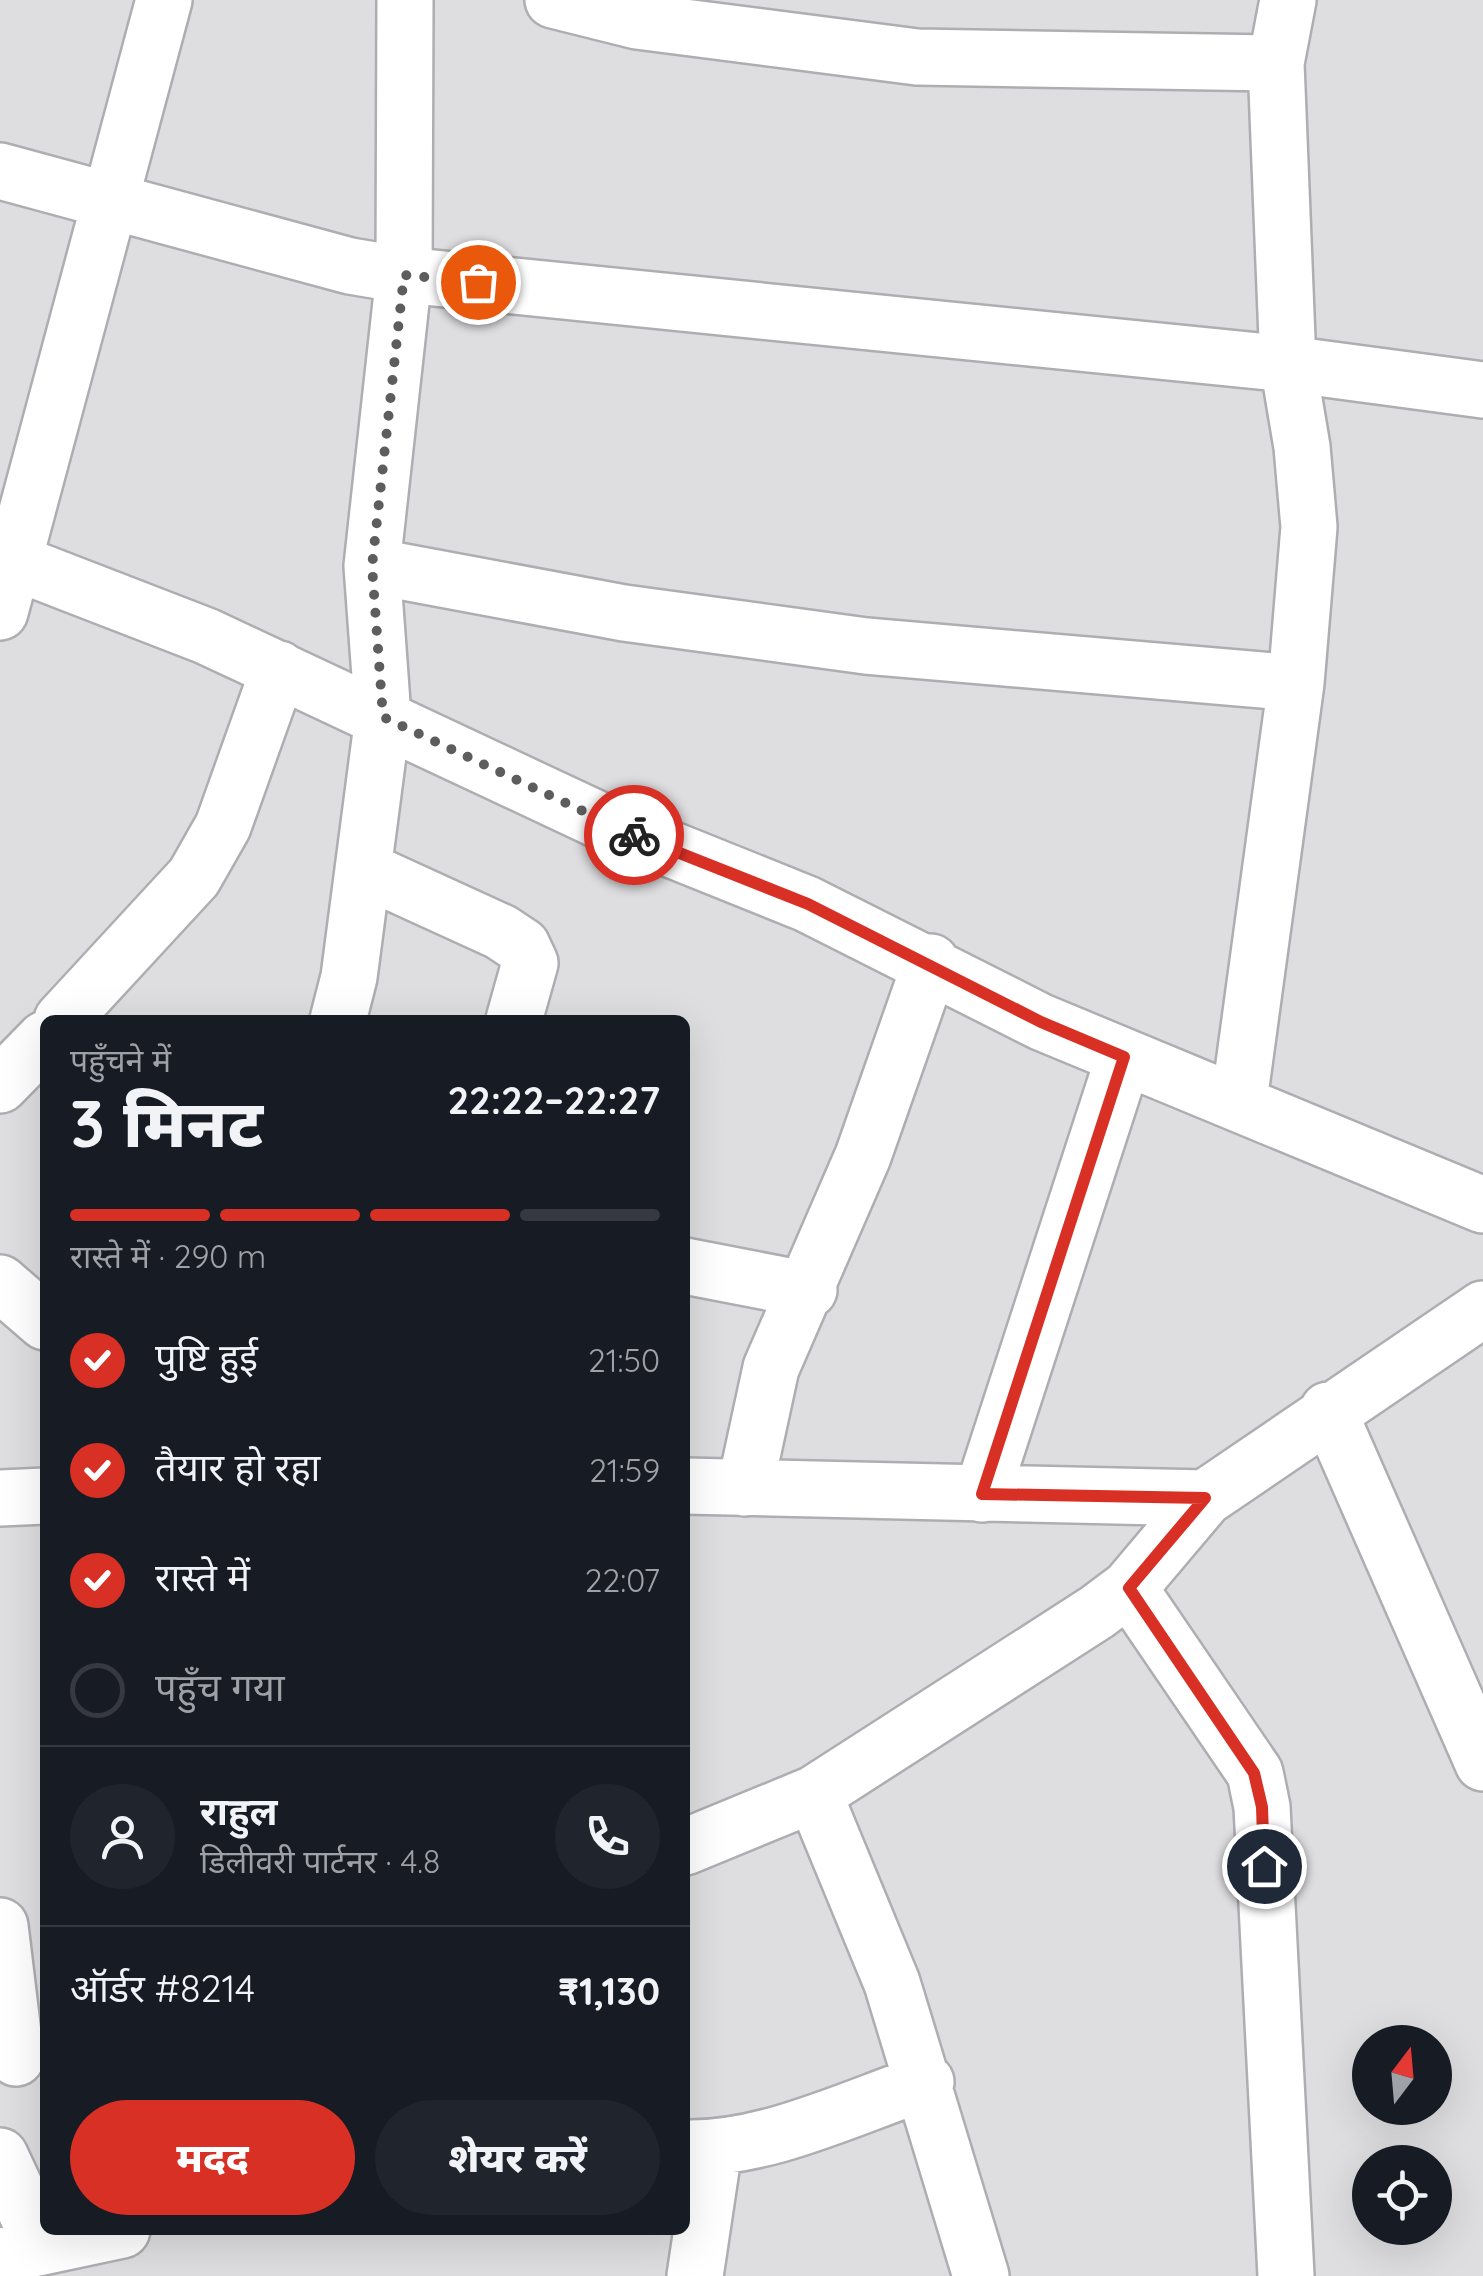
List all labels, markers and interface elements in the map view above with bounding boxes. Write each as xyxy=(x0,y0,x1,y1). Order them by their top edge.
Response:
pin xyxy=(436,240,521,325)
icon: bag xyxy=(451,255,506,310)
courier xyxy=(584,785,684,885)
icon: bike xyxy=(607,808,662,863)
text: पहुँचने में xyxy=(70,1040,171,1080)
text: 22:22–22:27 xyxy=(447,1076,660,1124)
text: 3 मिनट xyxy=(70,1082,263,1163)
text: रास्ते में · 290 m xyxy=(70,1236,266,1276)
icon: check xyxy=(70,1333,125,1388)
text: पुष्टि हुई xyxy=(155,1333,258,1381)
text: 21:50 xyxy=(588,1340,660,1380)
icon: check xyxy=(70,1443,125,1498)
text: तैयार हो रहा xyxy=(155,1443,320,1491)
text: 21:59 xyxy=(589,1450,660,1490)
icon: check xyxy=(70,1553,125,1608)
text: रास्ते में xyxy=(155,1553,250,1601)
text: 22:07 xyxy=(585,1560,660,1600)
text: पहुँच गया xyxy=(155,1663,285,1711)
button: person xyxy=(70,1784,175,1889)
button: phone xyxy=(555,1784,660,1889)
text: राहुल xyxy=(200,1787,277,1835)
pin xyxy=(1222,1824,1307,1909)
icon: home xyxy=(1237,1839,1292,1894)
text: डिलीवरी पार्टनर · 4.8 xyxy=(200,1841,440,1881)
text: ऑर्डर #8214 xyxy=(70,1964,255,2012)
text: ₹1,130 xyxy=(558,1967,660,2015)
north arrow xyxy=(1352,2025,1452,2125)
map controls xyxy=(1352,2025,1452,2245)
button: मदद xyxy=(70,2100,355,2215)
button: शेयर करें xyxy=(375,2100,660,2215)
button: locate xyxy=(1352,2145,1452,2245)

